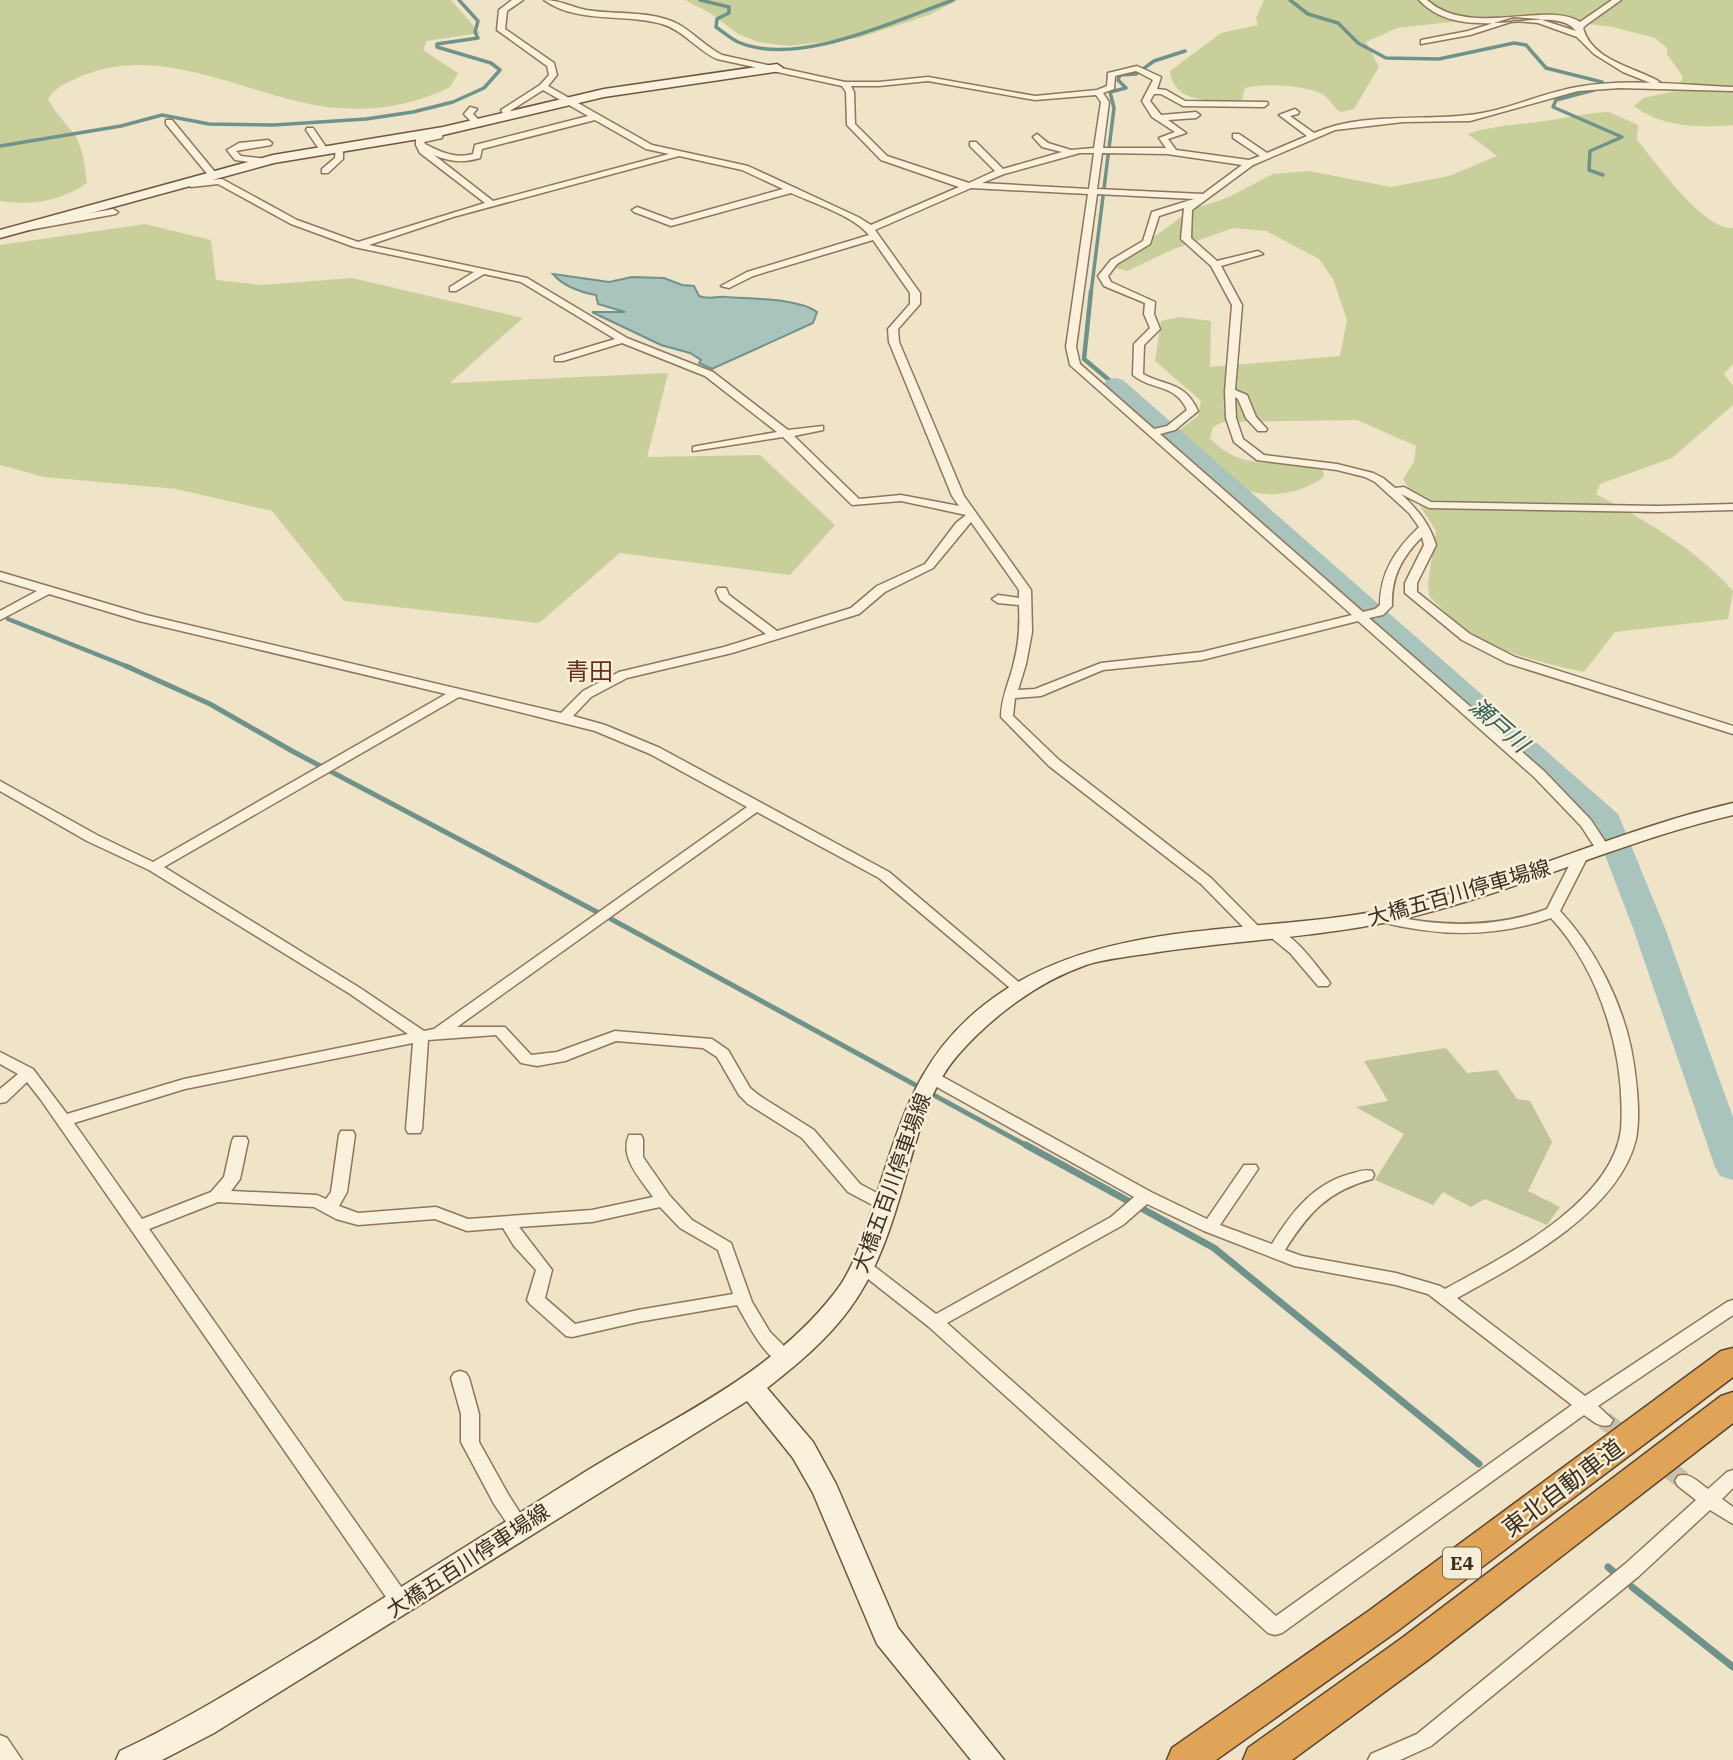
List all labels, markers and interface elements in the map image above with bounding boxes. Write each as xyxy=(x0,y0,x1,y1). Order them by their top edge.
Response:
district label: 青田 xyxy=(565,655,613,687)
water label: 瀬戸川 xyxy=(1464,690,1538,760)
street label: 大橋五百川停車場線 xyxy=(1364,853,1553,932)
street label: 大橋五百川停車場線 xyxy=(846,1089,937,1276)
street label: 東北自動車道 xyxy=(1495,1431,1630,1543)
street label: 大橋五百川停車場線 xyxy=(381,1497,554,1623)
road number: E4 xyxy=(1443,1548,1481,1578)

